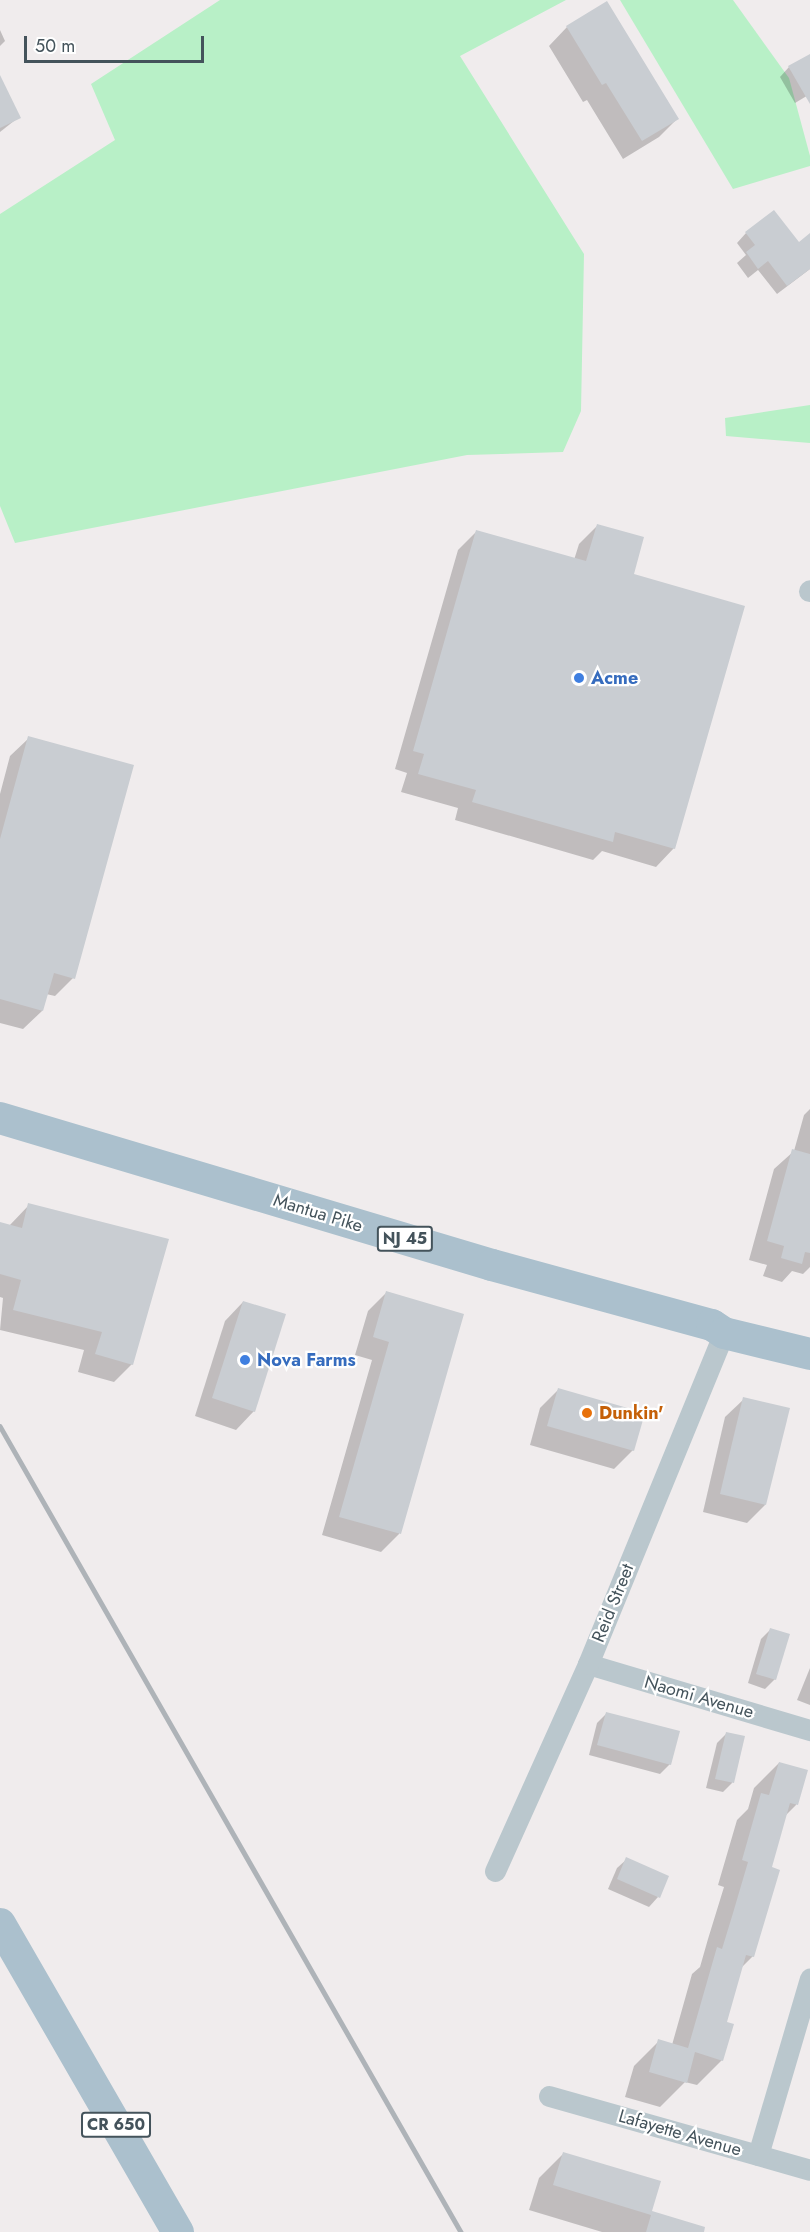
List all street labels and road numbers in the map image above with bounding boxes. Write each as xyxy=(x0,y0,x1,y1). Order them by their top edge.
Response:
street label: Mantua Pike xyxy=(271,1189,365,1237)
road number: NJ 45 xyxy=(376,1226,434,1252)
street label: Reid Street xyxy=(588,1561,638,1645)
street label: Naomi Avenue xyxy=(642,1671,756,1723)
street label: Lafayette Avenue xyxy=(616,2105,744,2161)
road number: CR 650 xyxy=(80,2112,152,2138)

